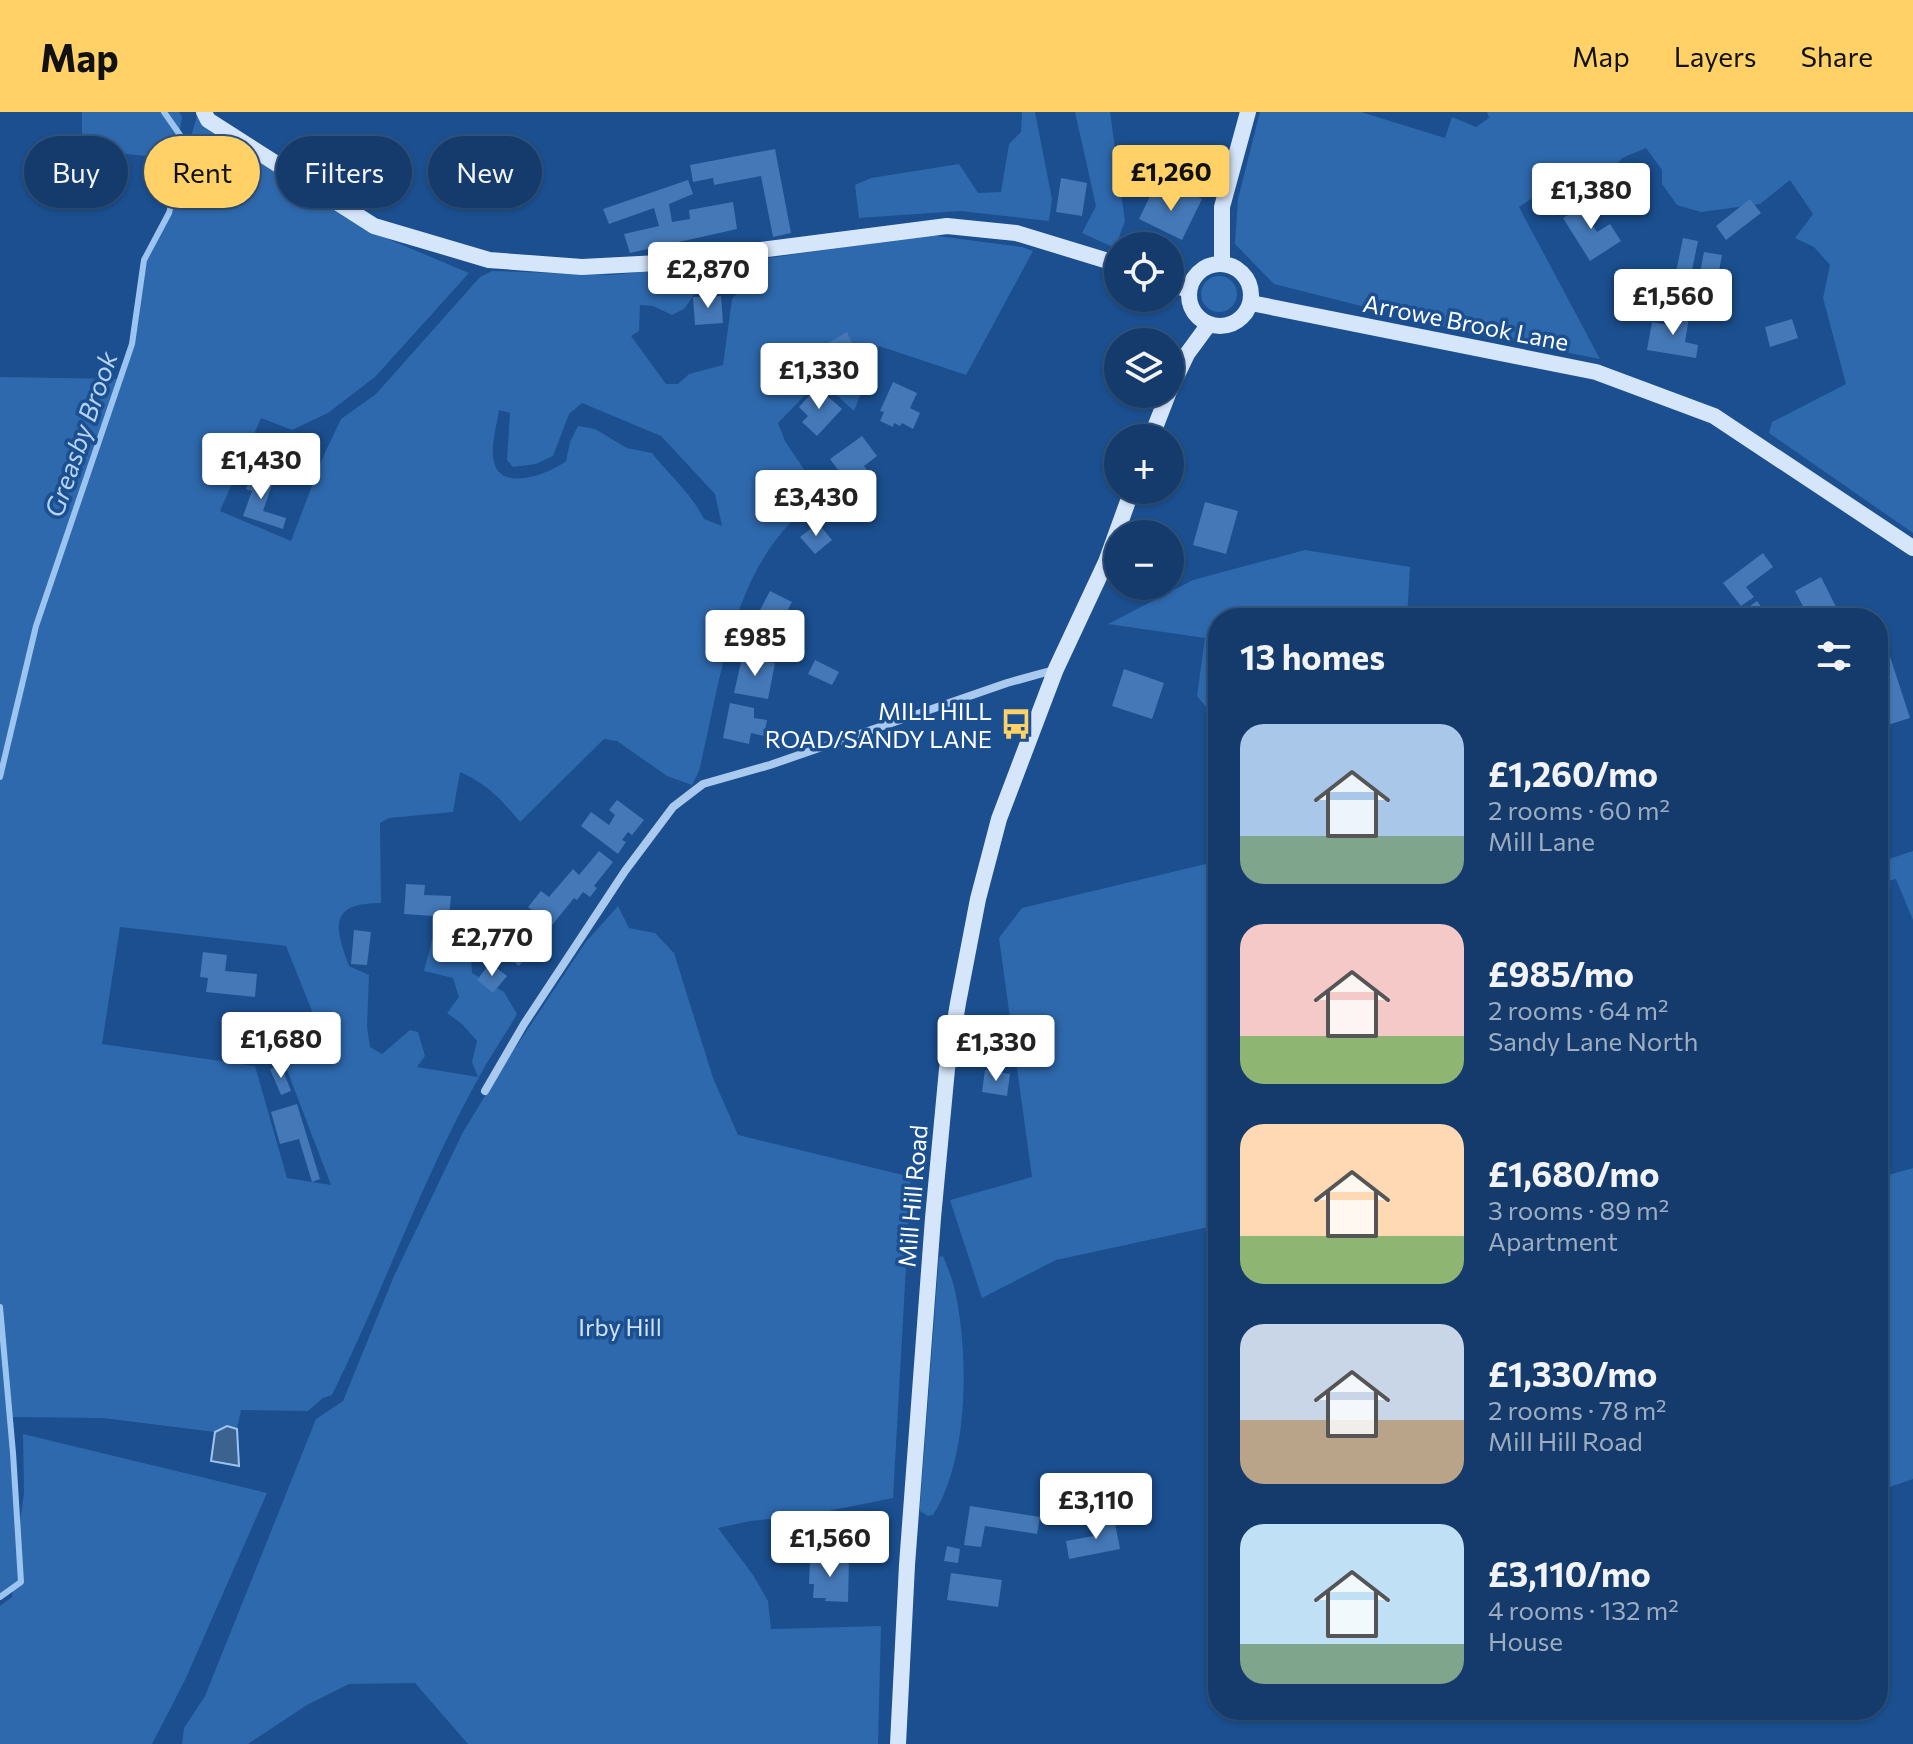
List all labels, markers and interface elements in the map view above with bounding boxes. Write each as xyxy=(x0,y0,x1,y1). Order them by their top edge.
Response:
text: Map xyxy=(40,33,119,80)
text: Map xyxy=(1572,39,1630,73)
text: Layers xyxy=(1674,39,1756,73)
text: Share xyxy=(1800,39,1873,73)
chip: Buy xyxy=(24,136,128,208)
chip: Rent xyxy=(144,136,260,208)
chip: Filters xyxy=(276,136,412,208)
chip: New xyxy=(428,136,542,208)
pin: £1,260 xyxy=(1106,145,1236,213)
text: £1,260 xyxy=(1130,155,1212,186)
pin: £1,380 xyxy=(1526,163,1656,231)
text: £1,380 xyxy=(1550,173,1632,204)
map controls xyxy=(1104,232,1184,600)
button: locate xyxy=(1104,232,1184,312)
pin: £2,870 xyxy=(643,242,773,310)
text: £2,870 xyxy=(666,252,750,283)
pin: £1,560 xyxy=(1608,269,1738,337)
text: £1,560 xyxy=(1632,279,1714,310)
street label: Arrowe Brook Lane xyxy=(1361,288,1571,356)
button: layers xyxy=(1104,328,1184,408)
pin: £1,330 xyxy=(754,343,884,411)
water label: Greasby Brook xyxy=(37,346,123,521)
text: £1,330 xyxy=(779,353,859,384)
button: + xyxy=(1104,424,1184,504)
pin: £1,430 xyxy=(196,433,326,501)
text: £1,430 xyxy=(220,443,302,474)
pin: £3,430 xyxy=(751,470,881,538)
text: £3,430 xyxy=(773,480,859,511)
button: − xyxy=(1104,520,1184,600)
pin: £985 xyxy=(708,610,802,678)
text: £985 xyxy=(723,620,787,651)
icon: filters xyxy=(1812,634,1856,678)
text: 13 homes xyxy=(1240,635,1385,677)
place label: MILL HILL ROAD/SANDY LANE xyxy=(765,696,992,753)
bus stop icon: MILL HILL ROAD/SANDY LANE xyxy=(999,707,1033,741)
text: £1,260/mo xyxy=(1488,752,1658,794)
icon: home xyxy=(1304,756,1400,852)
text: 2 rooms · 60 m² xyxy=(1488,794,1670,825)
text: Mill Lane xyxy=(1488,825,1595,856)
pin: £2,770 xyxy=(427,910,557,978)
text: £2,770 xyxy=(451,920,533,951)
text: £985/mo xyxy=(1488,952,1634,994)
icon: home xyxy=(1304,956,1400,1052)
text: 2 rooms · 64 m² xyxy=(1488,994,1669,1025)
pin: £1,680 xyxy=(216,1012,346,1080)
pin: £1,330 xyxy=(931,1015,1061,1083)
text: £1,680 xyxy=(240,1022,322,1053)
text: £1,330 xyxy=(956,1025,1036,1056)
text: Sandy Lane North xyxy=(1488,1025,1698,1056)
street label: Mill Hill Road xyxy=(891,1124,933,1268)
text: £1,680/mo xyxy=(1488,1152,1660,1194)
icon: home xyxy=(1304,1156,1400,1252)
text: 3 rooms · 89 m² xyxy=(1488,1194,1669,1225)
text: Apartment xyxy=(1488,1225,1618,1256)
park label: Irby Hill xyxy=(578,1312,662,1341)
text: £1,330/mo xyxy=(1488,1352,1657,1394)
icon: home xyxy=(1304,1356,1400,1452)
text: 2 rooms · 78 m² xyxy=(1488,1394,1667,1425)
text: Mill Hill Road xyxy=(1488,1425,1643,1456)
pin: £3,110 xyxy=(1031,1473,1161,1541)
text: £3,110 xyxy=(1058,1483,1134,1514)
pin: £1,560 xyxy=(765,1511,895,1579)
text: £1,560 xyxy=(789,1521,871,1552)
text: £3,110/mo xyxy=(1488,1552,1651,1594)
icon: home xyxy=(1304,1556,1400,1652)
text: 4 rooms · 132 m² xyxy=(1488,1594,1679,1625)
text: House xyxy=(1488,1625,1563,1656)

